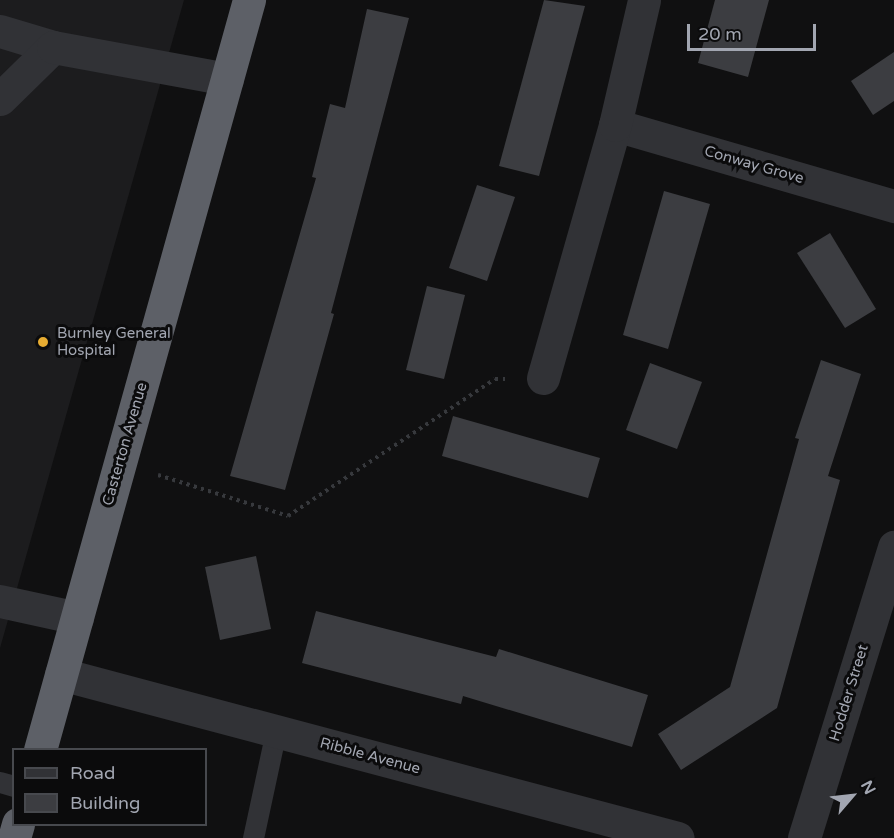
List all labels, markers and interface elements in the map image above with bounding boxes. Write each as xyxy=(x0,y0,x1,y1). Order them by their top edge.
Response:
scale bar xyxy=(690,12,819,50)
text: 20 m xyxy=(698,23,742,45)
street label: Conway Grove xyxy=(702,142,806,188)
place label: Burnley General Hospital xyxy=(57,324,171,359)
marker: Burnley General Hospital xyxy=(34,333,52,351)
street label: Casterton Avenue xyxy=(99,380,151,508)
street label: Hodder Street xyxy=(826,642,872,744)
street label: Ribble Avenue xyxy=(318,734,422,778)
legend xyxy=(12,748,207,826)
text: Road xyxy=(70,762,115,784)
north arrow xyxy=(822,766,882,826)
text: N xyxy=(856,777,880,798)
text: Building xyxy=(70,792,140,814)

